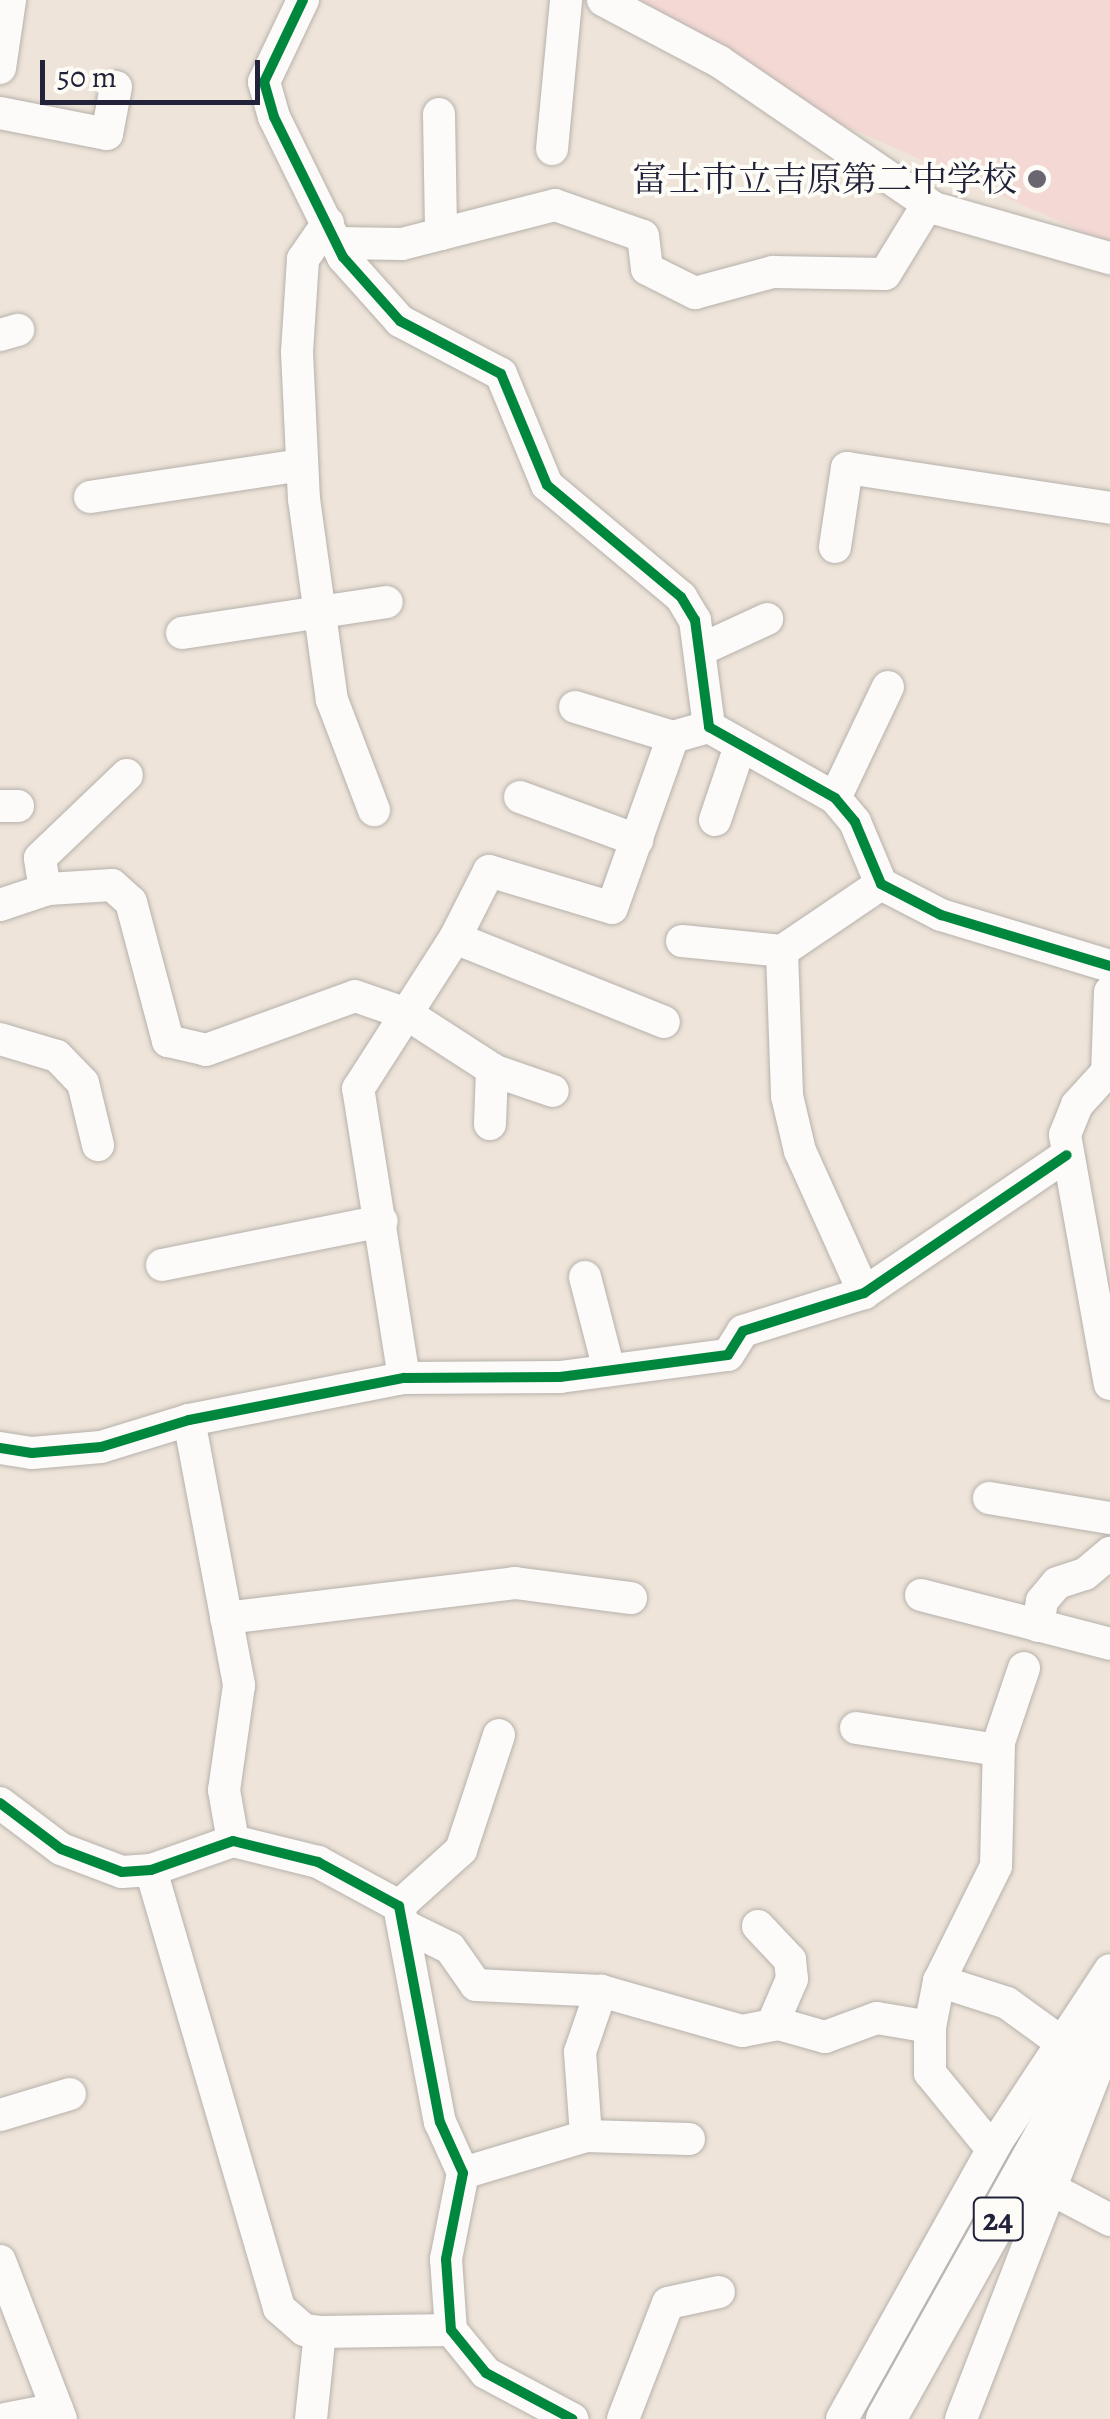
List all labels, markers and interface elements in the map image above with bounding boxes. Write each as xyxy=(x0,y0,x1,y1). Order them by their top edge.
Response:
scale bar xyxy=(45,40,265,102)
text: 50 m xyxy=(57,57,117,97)
place label: 富士市立吉原第二中学校 xyxy=(632,158,1017,200)
marker: 富士市立吉原第二中学校 xyxy=(1026,168,1048,190)
road number: 24 xyxy=(970,2192,1026,2246)

